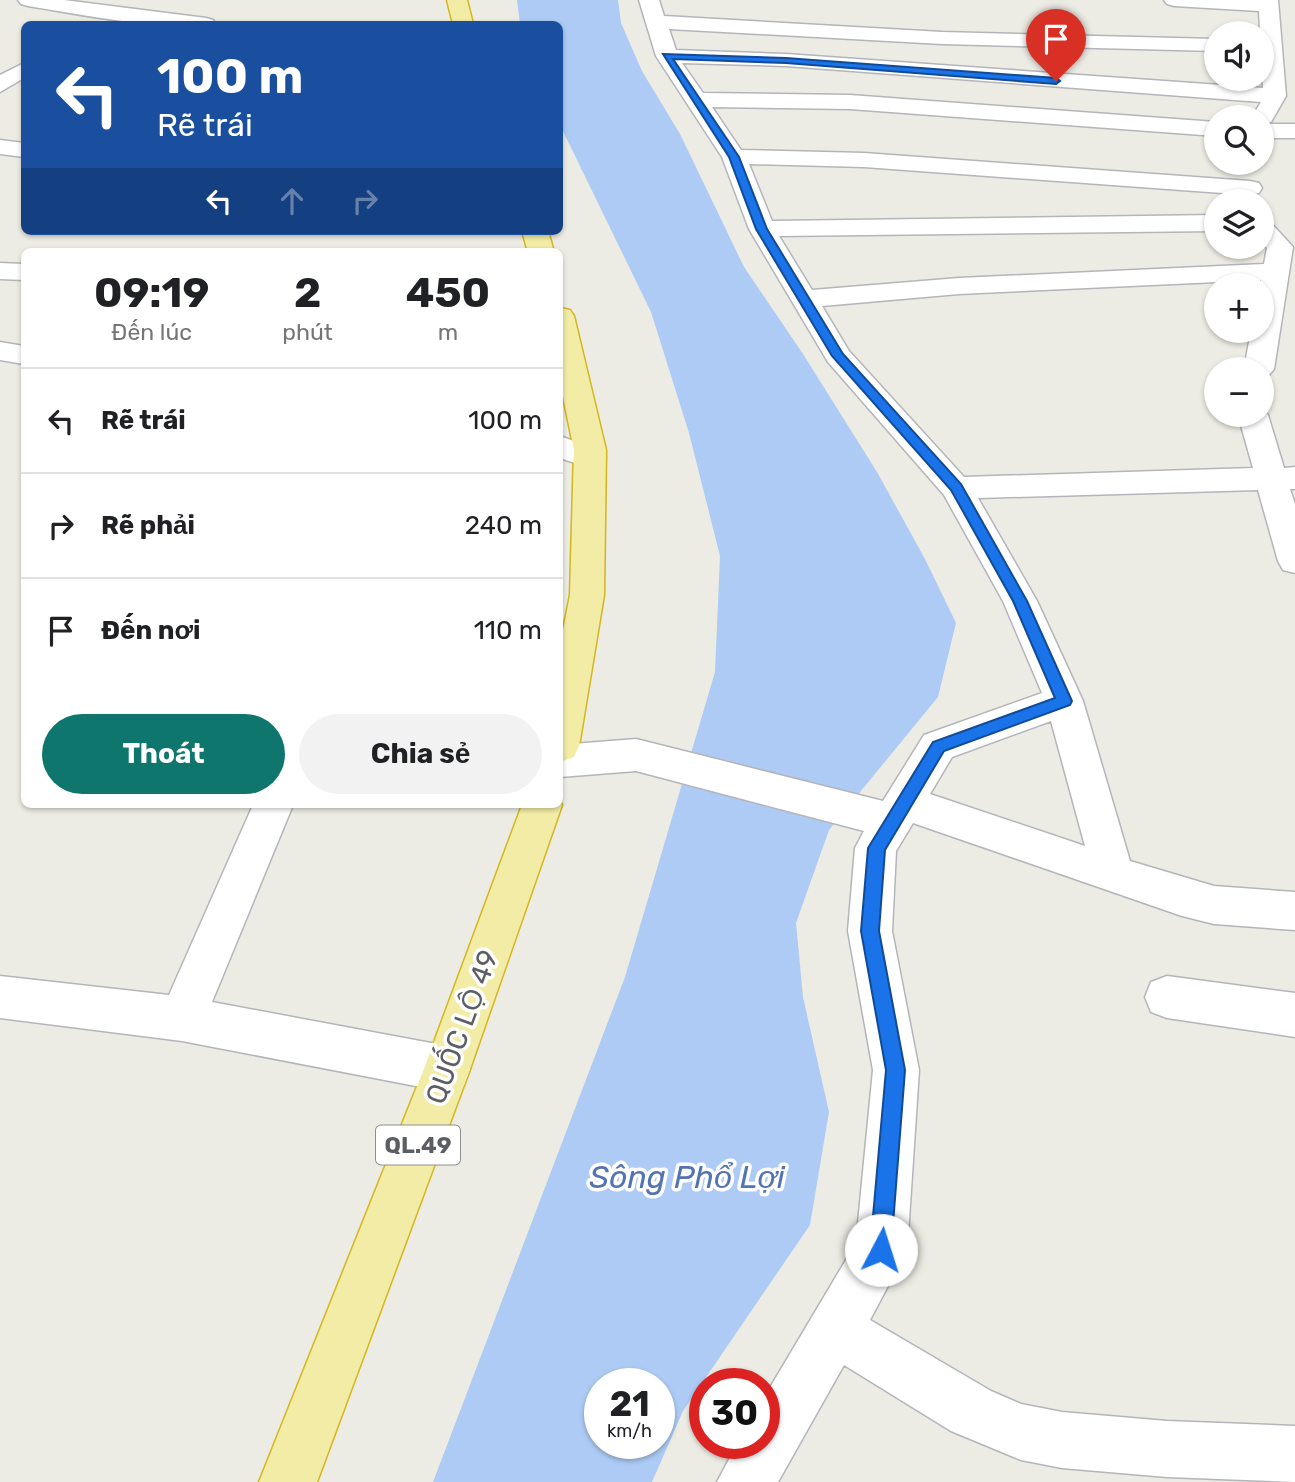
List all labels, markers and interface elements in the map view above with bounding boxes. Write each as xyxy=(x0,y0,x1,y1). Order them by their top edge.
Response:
pin xyxy=(1026,9,1086,81)
icon: arrive xyxy=(1037,20,1075,58)
map controls xyxy=(1204,21,1274,427)
button: sound xyxy=(1204,21,1274,91)
text: 100 m xyxy=(157,47,303,105)
icon: left xyxy=(42,49,133,140)
button: search xyxy=(1204,105,1274,175)
text: Rẽ trái xyxy=(157,106,253,144)
icon: left xyxy=(200,182,238,220)
icon: ahead xyxy=(273,182,311,220)
icon: right xyxy=(346,182,384,220)
button: layers xyxy=(1204,189,1274,259)
text: 09:19 xyxy=(94,268,209,318)
text: 2 xyxy=(294,268,321,318)
text: 450 xyxy=(406,268,490,318)
button: + xyxy=(1204,273,1274,343)
text: Đến lúc xyxy=(111,318,192,346)
text: phút xyxy=(282,318,333,346)
text: m xyxy=(438,318,458,346)
button: − xyxy=(1204,357,1274,427)
icon: left xyxy=(42,402,80,440)
text: Rẽ trái xyxy=(101,405,186,436)
text: 100 m xyxy=(468,405,542,436)
icon: right xyxy=(42,507,80,545)
text: Rẽ phải xyxy=(101,510,195,541)
text: 240 m xyxy=(465,510,542,541)
icon: arrive xyxy=(42,612,80,650)
text: Đến nơi xyxy=(101,615,200,646)
text: 110 m xyxy=(474,615,542,646)
button: Thoát xyxy=(42,714,285,794)
button: Chia sẻ xyxy=(299,714,542,794)
street label: QUỐC LỘ 49 xyxy=(415,944,505,1108)
road number: QL.49 xyxy=(376,1126,460,1164)
water label: Sông Phổ Lợi xyxy=(589,1158,786,1196)
position arrow xyxy=(844,1213,918,1287)
speed limit sign: 30 xyxy=(689,1368,780,1459)
text: 21 xyxy=(609,1383,650,1425)
text: km/h xyxy=(607,1420,652,1442)

